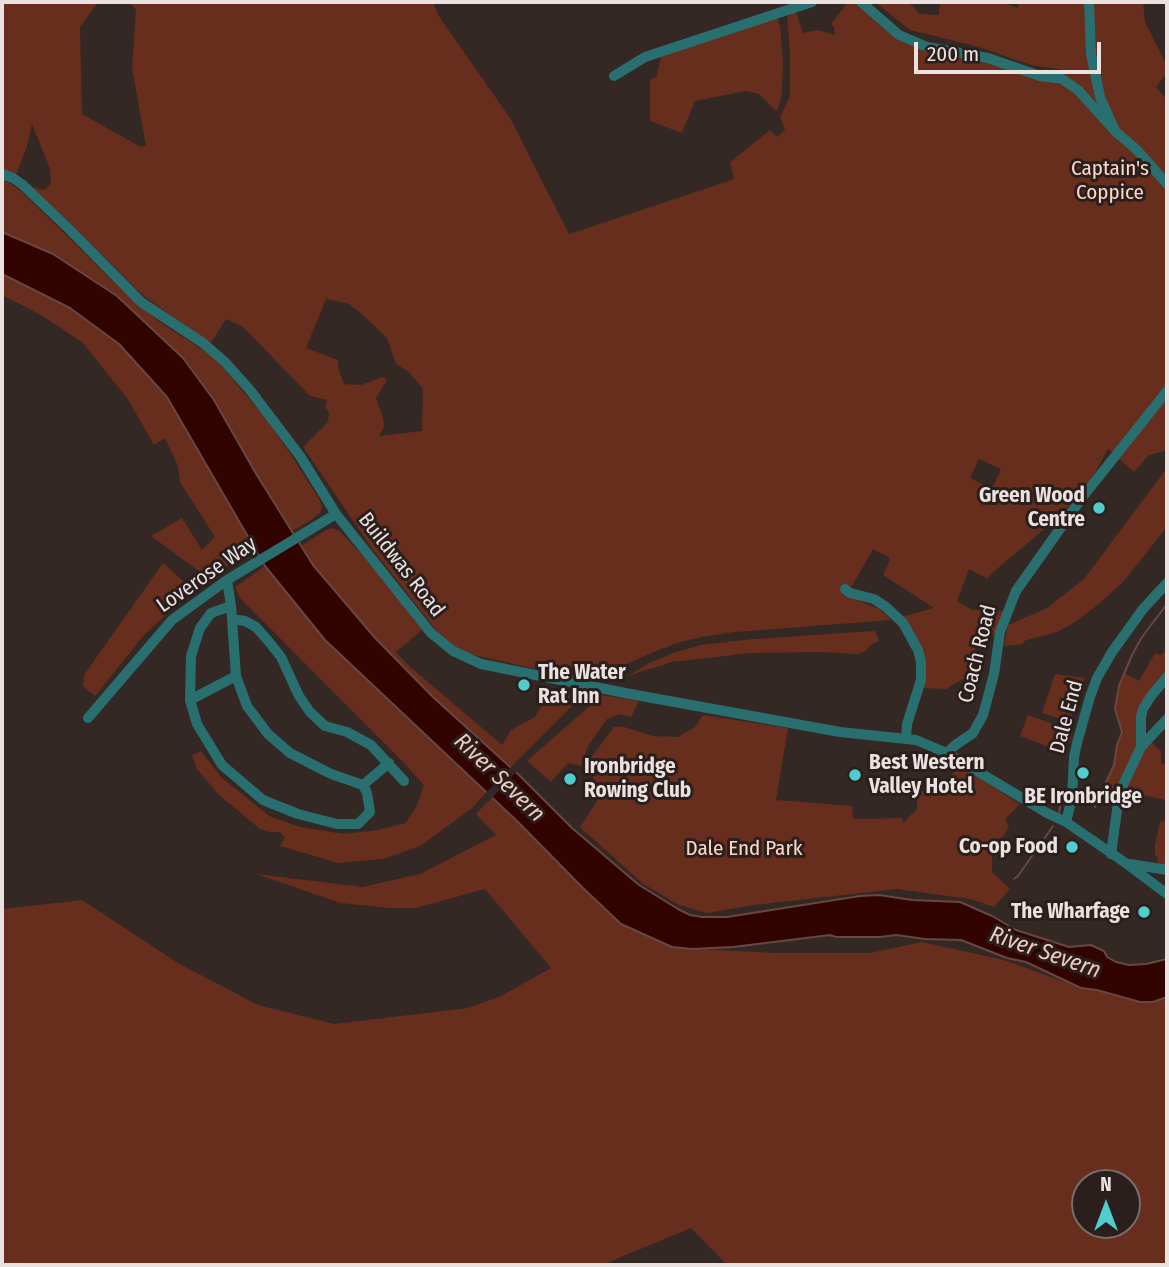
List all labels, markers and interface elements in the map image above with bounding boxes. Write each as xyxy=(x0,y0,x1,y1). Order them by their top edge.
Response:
scale bar xyxy=(917,28,1104,72)
text: 200 m xyxy=(927,41,979,67)
park label: Captain's Coppice xyxy=(1071,156,1149,206)
place label: Green Wood Centre xyxy=(979,483,1085,533)
marker: Green Wood Centre xyxy=(1091,500,1107,516)
street label: Buildwas Road xyxy=(352,508,450,622)
street label: Loverose Way xyxy=(152,531,262,619)
street label: Coach Road xyxy=(954,602,1002,706)
place label: The Water Rat Inn xyxy=(538,660,626,710)
marker: The Water Rat Inn xyxy=(516,677,532,693)
street label: Dale End xyxy=(1045,678,1089,756)
water label: River Severn xyxy=(448,728,550,828)
place label: Best Western Valley Hotel xyxy=(869,750,985,800)
place label: Ironbridge Rowing Club xyxy=(584,754,691,804)
marker: BE Ironbridge xyxy=(1075,765,1091,781)
marker: Best Western Valley Hotel xyxy=(847,767,863,783)
marker: Ironbridge Rowing Club xyxy=(562,771,578,787)
place label: BE Ironbridge xyxy=(1024,784,1142,810)
place label: Co-op Food xyxy=(959,834,1058,860)
park label: Dale End Park xyxy=(685,836,803,862)
marker: Co-op Food xyxy=(1064,839,1080,855)
place label: The Wharfage xyxy=(1011,899,1130,925)
marker: The Wharfage xyxy=(1136,904,1152,920)
water label: River Severn xyxy=(986,921,1104,985)
north arrow xyxy=(1071,1169,1141,1239)
text: N xyxy=(1100,1173,1112,1196)

